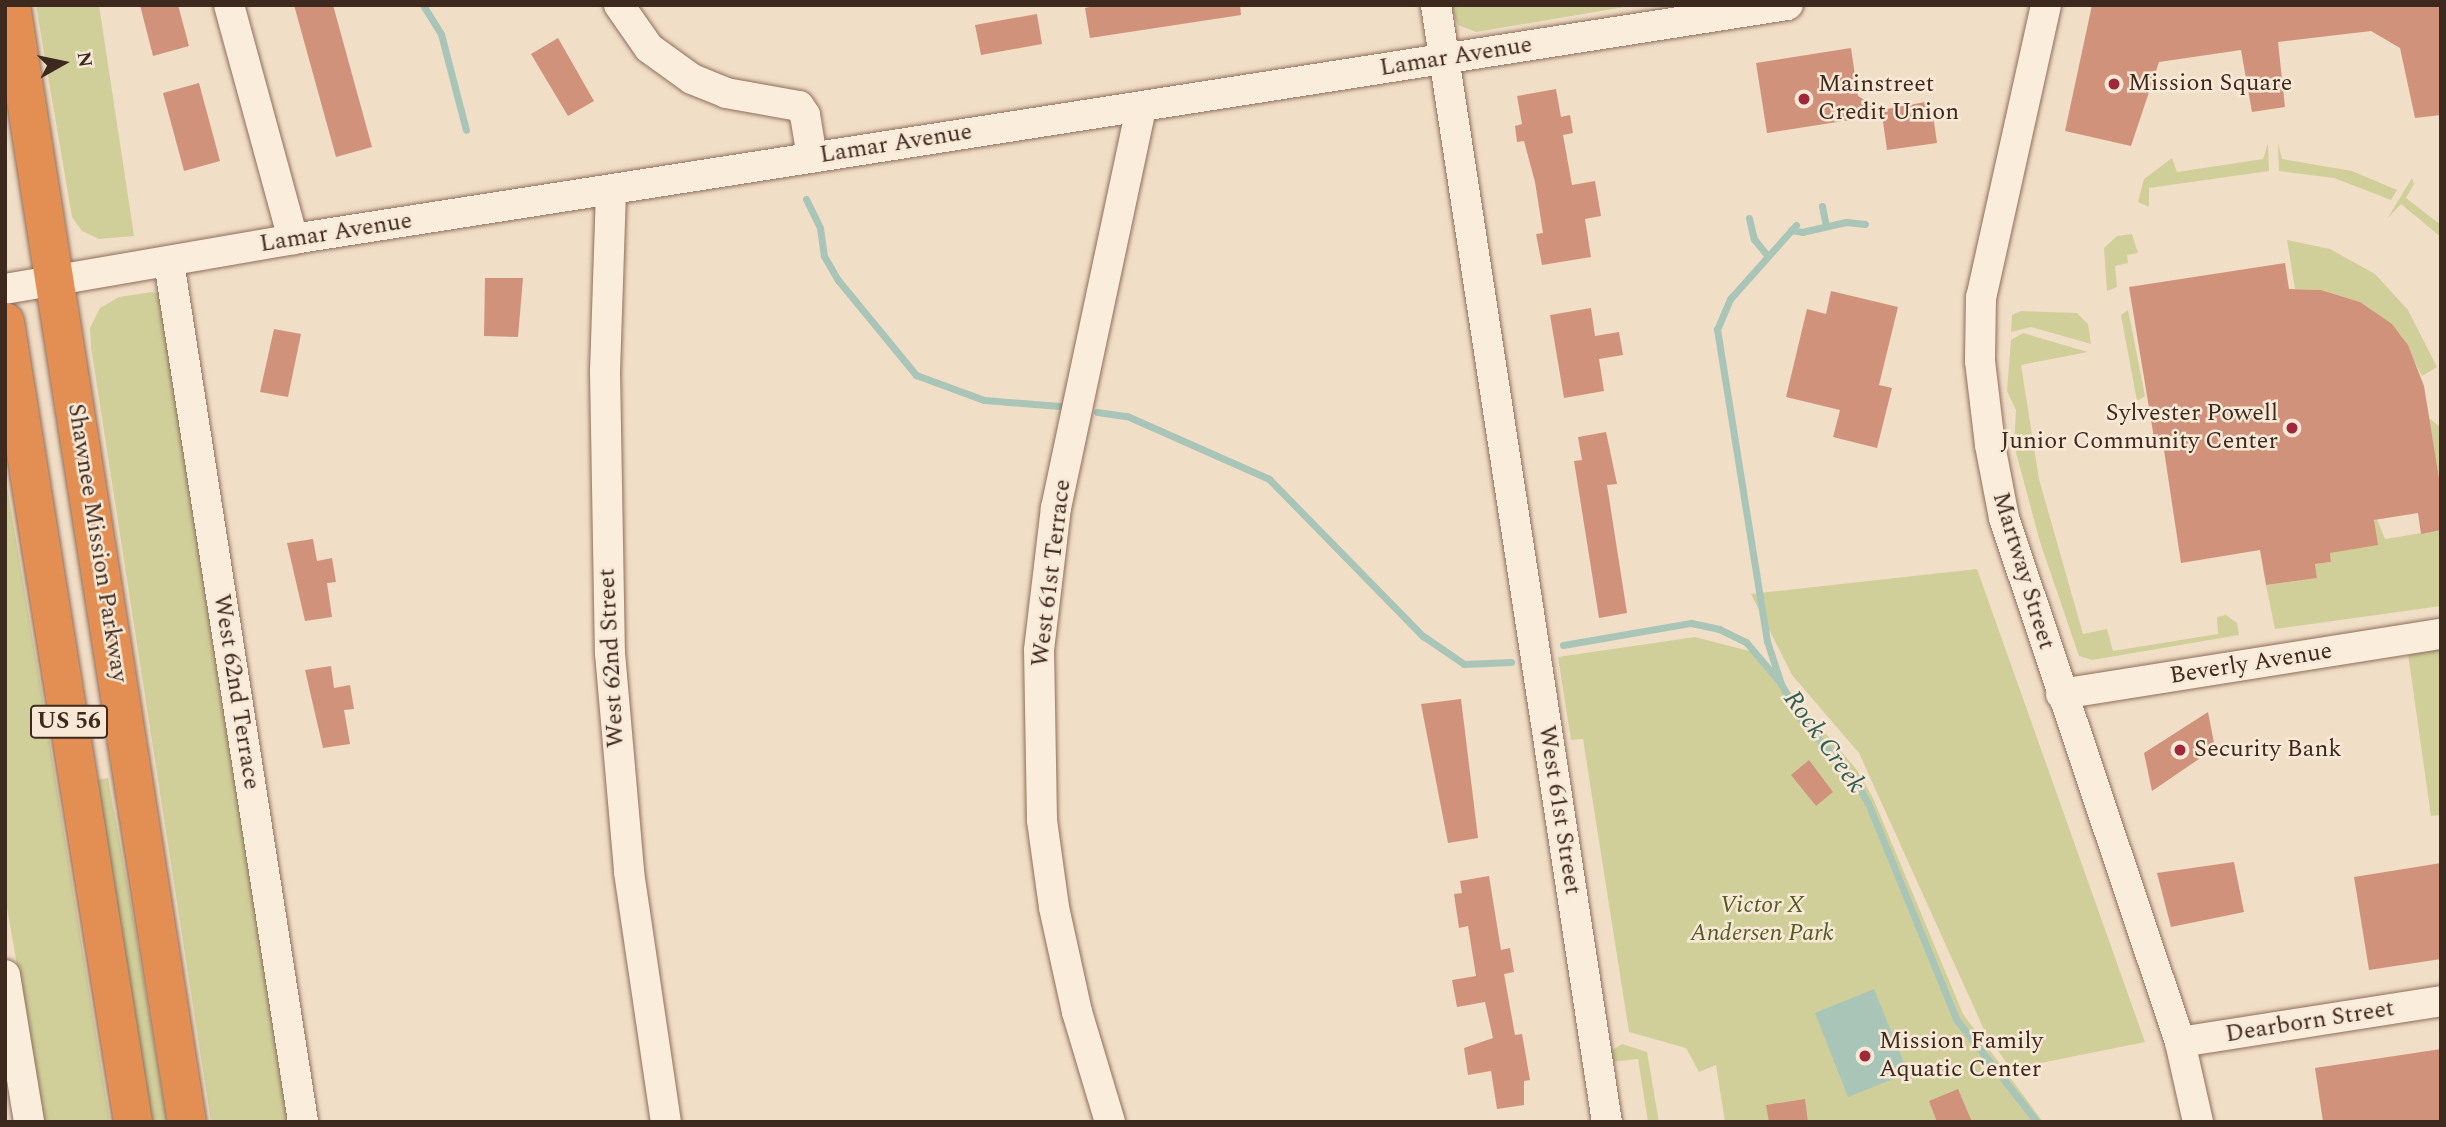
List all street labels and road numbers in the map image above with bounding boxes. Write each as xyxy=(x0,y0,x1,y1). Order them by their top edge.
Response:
street label: Lamar Avenue xyxy=(1378,31,1534,83)
street label: Lamar Avenue xyxy=(818,118,974,170)
street label: Lamar Avenue xyxy=(258,207,414,259)
street label: Shawnee Mission Parkway xyxy=(61,402,133,684)
street label: West 61st Terrace xyxy=(1026,478,1078,668)
street label: Martway Street xyxy=(1985,489,2061,653)
street label: West 62nd Street xyxy=(593,568,631,748)
street label: West 62nd Terrace xyxy=(206,592,266,792)
street label: Beverly Avenue xyxy=(2168,637,2334,691)
road number: US 56 xyxy=(29,702,109,742)
street label: West 61st Street xyxy=(1531,723,1587,897)
street label: Dearborn Street xyxy=(2224,994,2396,1050)

